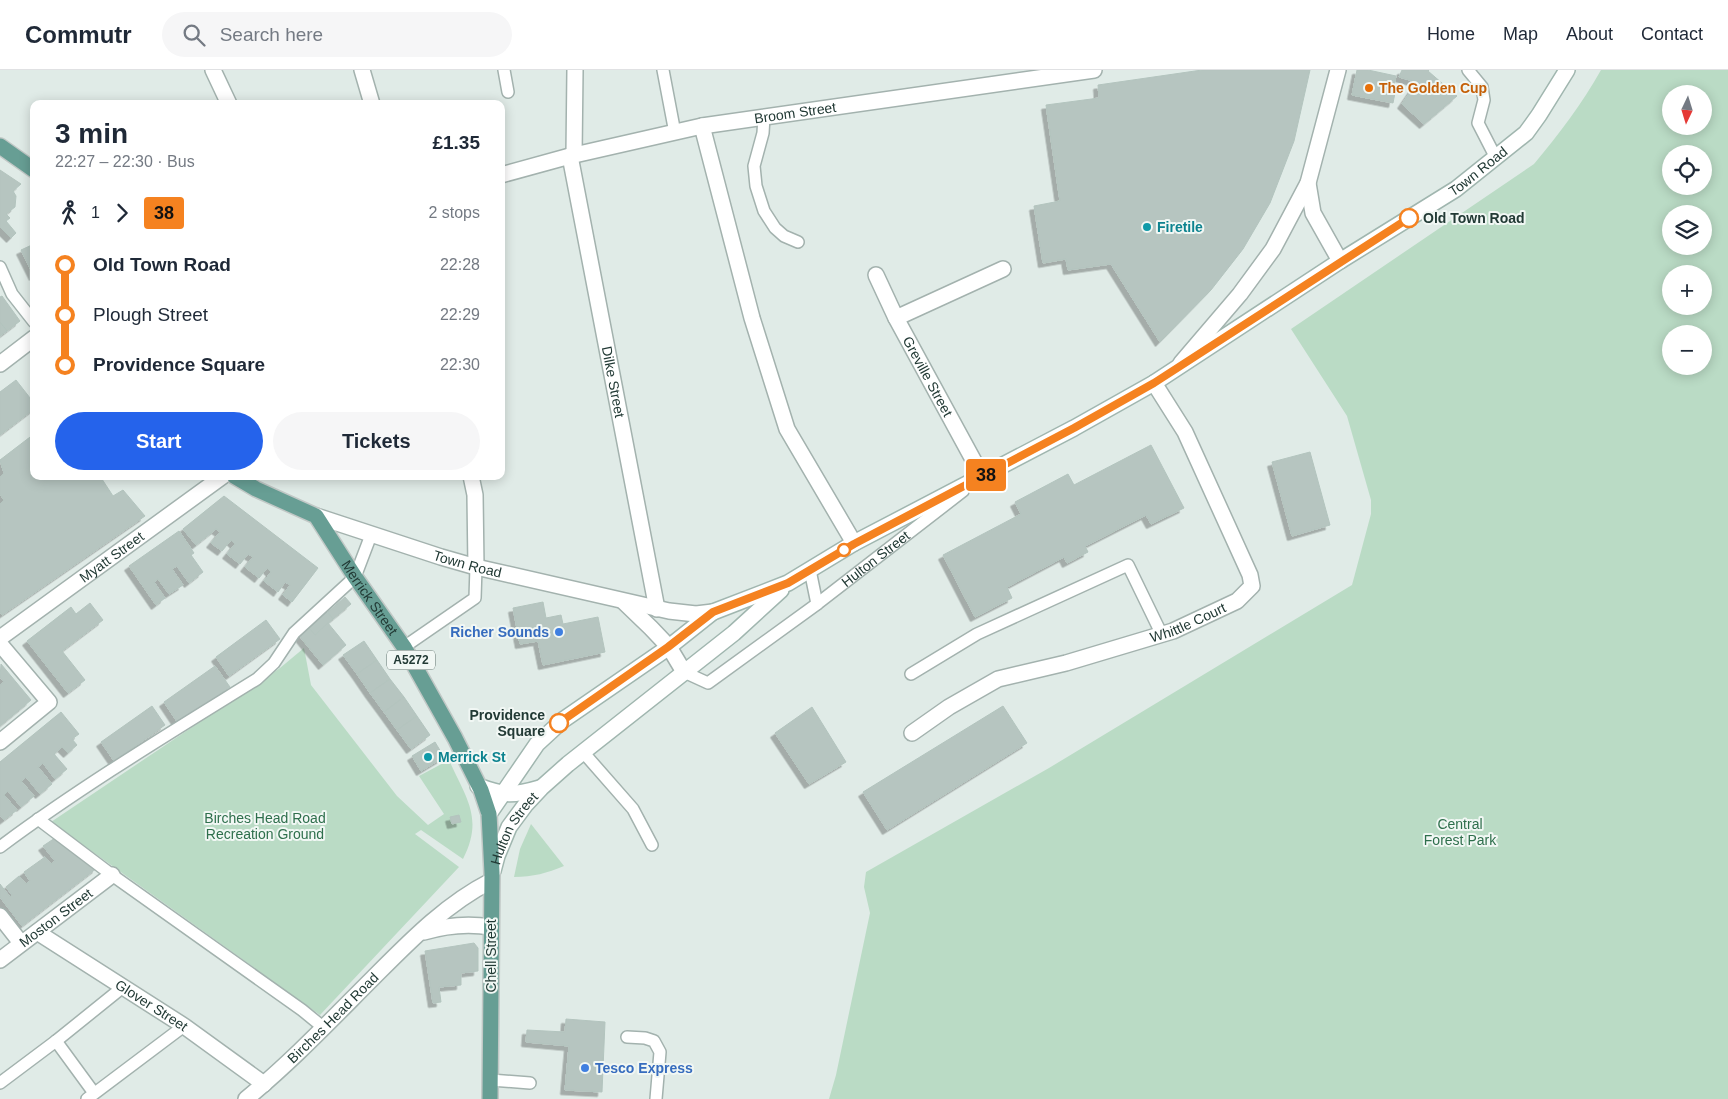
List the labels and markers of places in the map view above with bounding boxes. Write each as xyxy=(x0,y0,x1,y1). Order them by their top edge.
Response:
place label: The Golden Cup xyxy=(1379,80,1487,96)
marker: The Golden Cup xyxy=(1363,82,1375,94)
marker: Old Town Road xyxy=(1399,208,1419,228)
place label: Old Town Road xyxy=(1423,210,1525,226)
place label: Firetile xyxy=(1157,219,1203,235)
marker: Firetile xyxy=(1141,221,1153,233)
unlabelled marker xyxy=(837,543,851,557)
place label: Richer Sounds xyxy=(450,624,549,640)
marker: Richer Sounds xyxy=(553,626,565,638)
place label: Providence Square xyxy=(470,707,545,739)
marker: Providence Square xyxy=(549,713,569,733)
place label: Merrick St xyxy=(438,749,506,765)
marker: Merrick St xyxy=(422,751,434,763)
place label: Tesco Express xyxy=(595,1060,693,1076)
marker: Tesco Express xyxy=(579,1062,591,1074)

